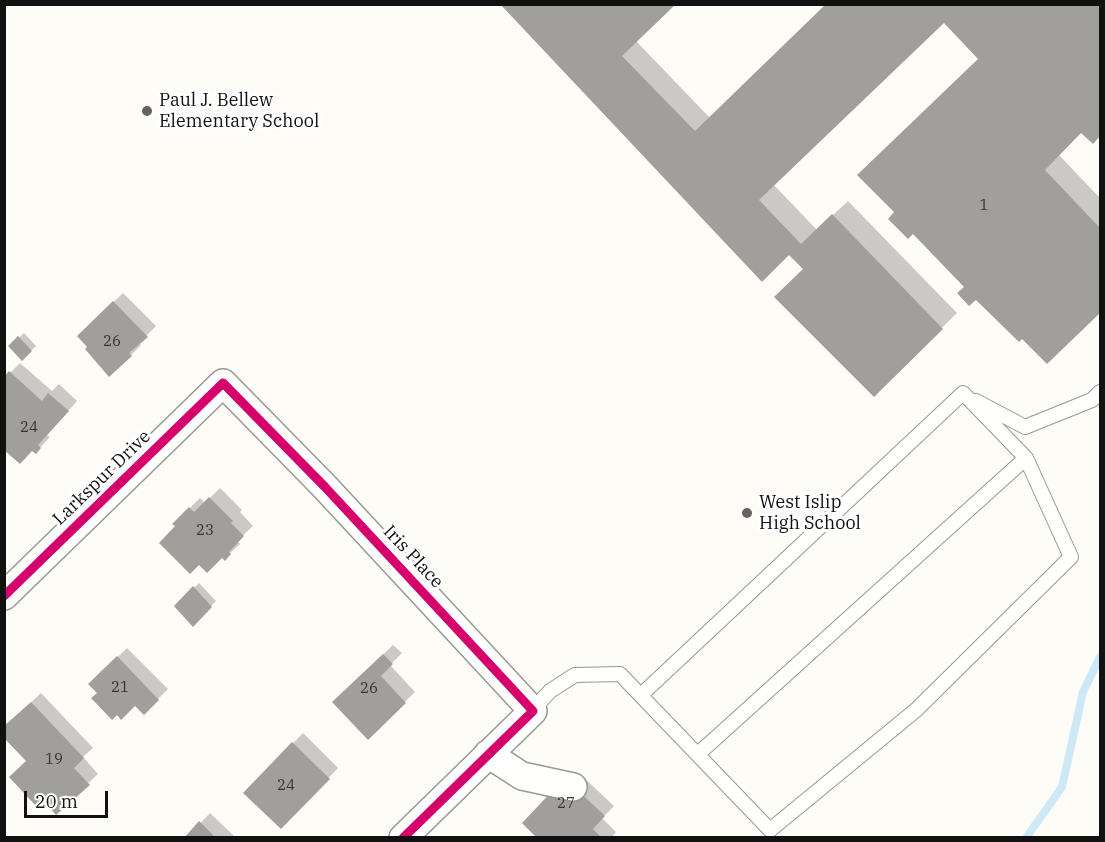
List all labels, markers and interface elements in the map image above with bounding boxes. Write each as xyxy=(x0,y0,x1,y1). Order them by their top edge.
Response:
place label: Paul J. Bellew Elementary School xyxy=(159,90,319,132)
marker: Paul J. Bellew Elementary School xyxy=(140,104,154,118)
house number: 1 xyxy=(980,197,988,215)
house number: 26 xyxy=(103,333,121,351)
house number: 24 xyxy=(20,419,38,437)
street label: Larkspur Drive xyxy=(49,426,155,530)
place label: West Islip High School xyxy=(759,492,861,534)
marker: West Islip High School xyxy=(740,506,754,520)
street label: Iris Place xyxy=(378,521,448,593)
house number: 23 xyxy=(196,522,214,540)
house number: 21 xyxy=(111,679,129,697)
house number: 26 xyxy=(360,680,378,698)
house number: 19 xyxy=(45,751,63,769)
house number: 24 xyxy=(277,777,295,795)
scale bar xyxy=(27,779,111,817)
text: 20 m xyxy=(35,790,78,813)
house number: 27 xyxy=(557,795,575,813)

